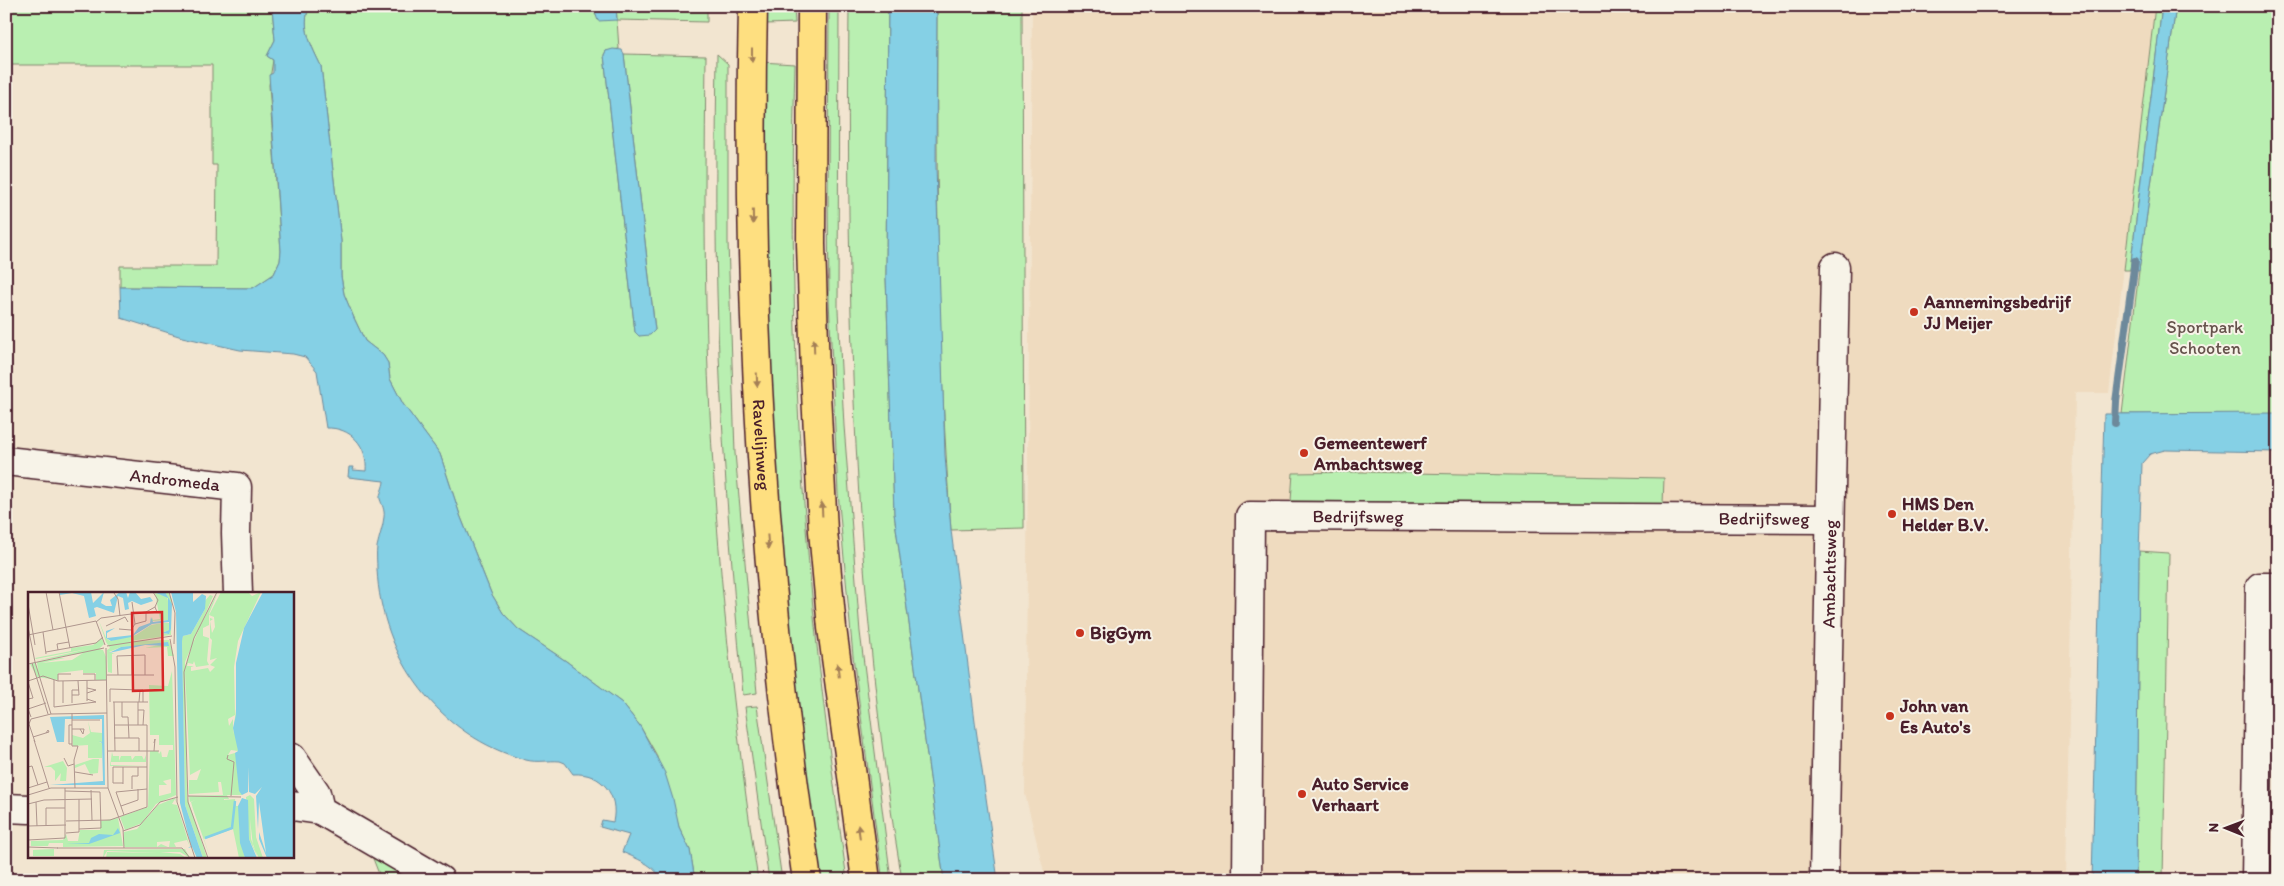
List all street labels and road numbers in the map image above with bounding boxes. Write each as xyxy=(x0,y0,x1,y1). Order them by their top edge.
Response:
street label: Ravelijnweg xyxy=(748,399,775,492)
street label: Andromeda xyxy=(129,464,222,496)
street label: Bedrijfsweg xyxy=(1312,505,1404,528)
street label: Bedrijfsweg xyxy=(1718,507,1810,530)
street label: Ambachtsweg xyxy=(1818,519,1841,628)

